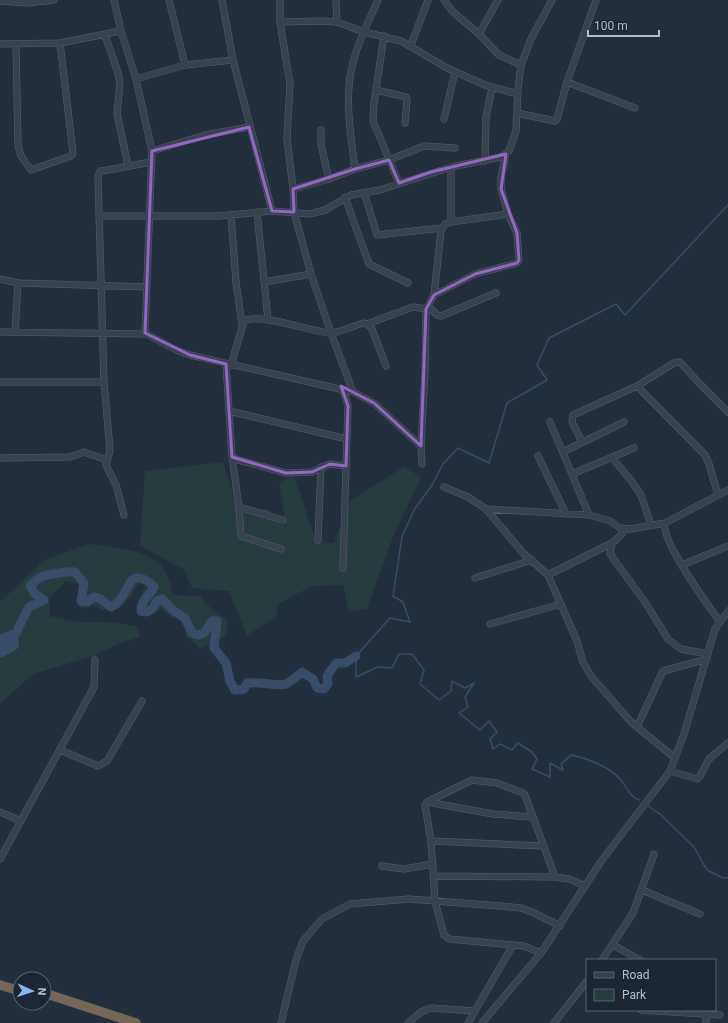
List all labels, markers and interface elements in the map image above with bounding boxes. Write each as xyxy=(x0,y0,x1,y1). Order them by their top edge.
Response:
scale bar xyxy=(588,12,659,38)
text: 100 m xyxy=(594,19,628,33)
legend xyxy=(586,959,716,1011)
text: Road xyxy=(622,968,650,982)
north arrow xyxy=(12,971,52,1011)
text: N xyxy=(35,987,48,996)
text: Park xyxy=(622,988,647,1002)

